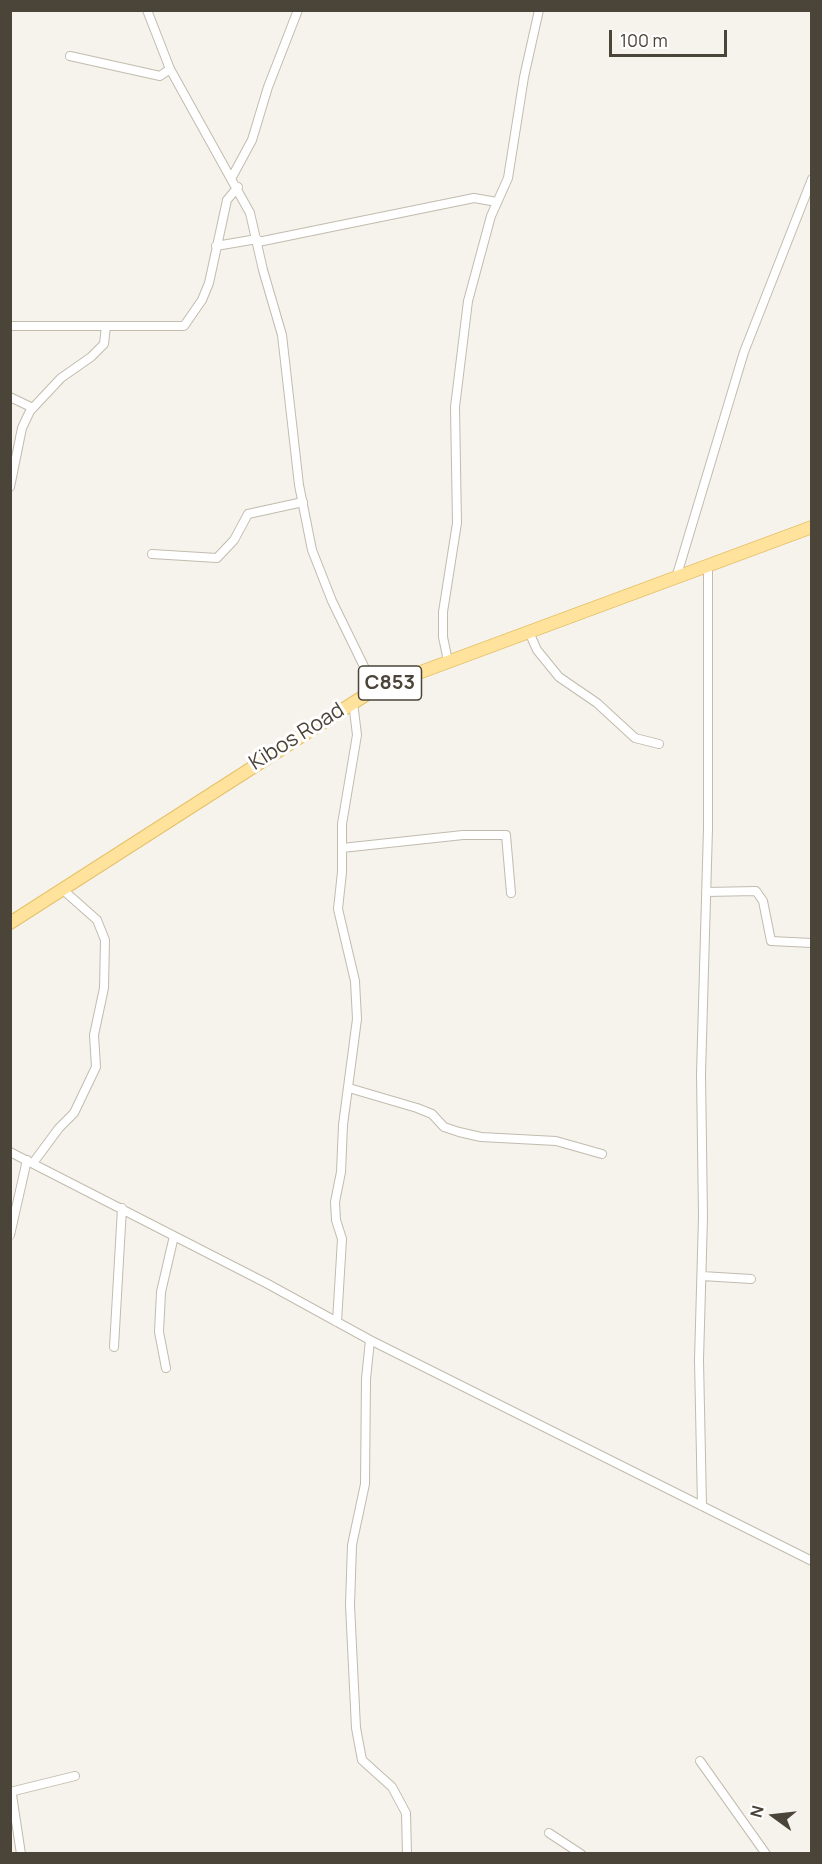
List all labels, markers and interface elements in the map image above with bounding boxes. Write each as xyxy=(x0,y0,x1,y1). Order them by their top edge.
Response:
scale bar xyxy=(612,18,730,56)
text: 100 m xyxy=(620,28,668,52)
road number: C853 xyxy=(358,666,422,700)
street label: Kibos Road xyxy=(245,698,349,776)
north arrow xyxy=(744,1786,804,1846)
text: N xyxy=(744,1803,769,1820)

